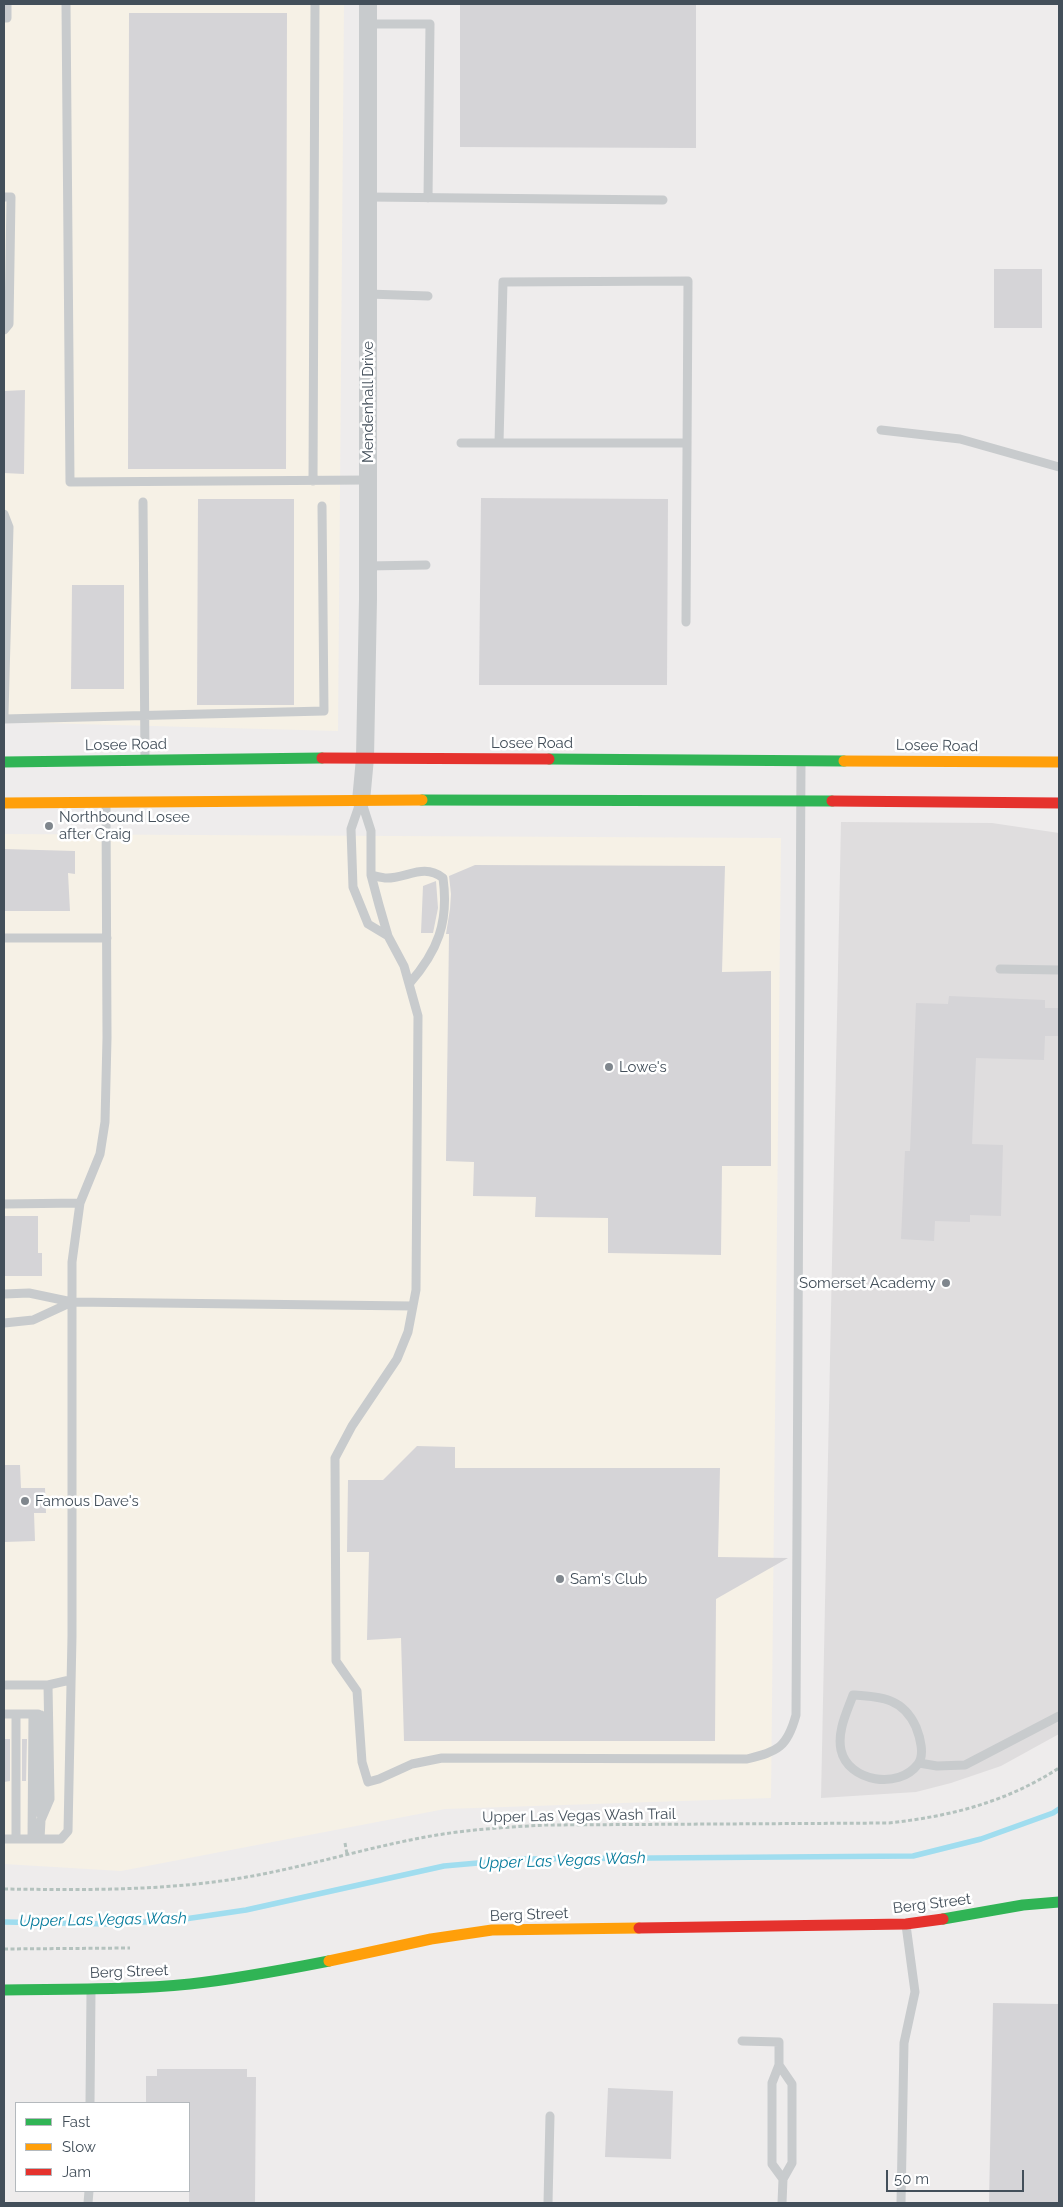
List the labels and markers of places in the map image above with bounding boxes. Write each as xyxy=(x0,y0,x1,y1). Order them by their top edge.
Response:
place label: Northbound Losee after Craig xyxy=(59,808,190,843)
marker: Northbound Losee after Craig xyxy=(43,820,55,832)
place label: Lowe's xyxy=(619,1058,667,1076)
marker: Lowe's xyxy=(603,1061,615,1073)
place label: Somerset Academy xyxy=(799,1274,936,1292)
marker: Somerset Academy xyxy=(940,1277,952,1289)
place label: Famous Dave's xyxy=(35,1492,139,1510)
marker: Famous Dave's xyxy=(19,1495,31,1507)
place label: Sam's Club xyxy=(570,1570,647,1588)
marker: Sam's Club xyxy=(554,1573,566,1585)

